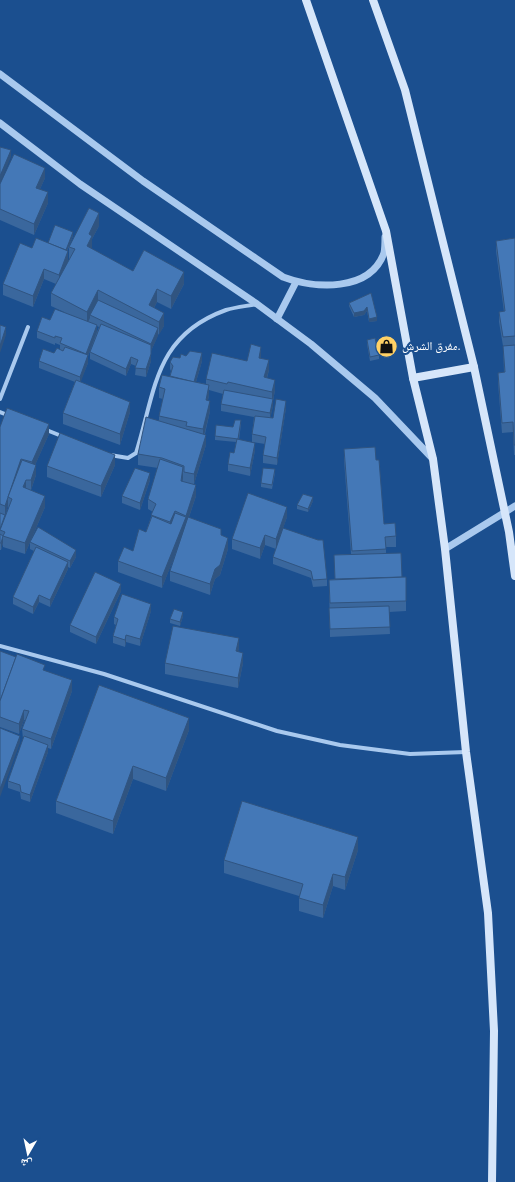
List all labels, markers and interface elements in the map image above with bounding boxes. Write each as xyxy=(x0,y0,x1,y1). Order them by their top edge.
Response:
shop icon: مفرق الشرش. xyxy=(373,333,399,359)
place label: مفرق الشرش. xyxy=(402,339,460,353)
north arrow xyxy=(8,1134,48,1174)
text: ش xyxy=(19,1155,33,1171)

